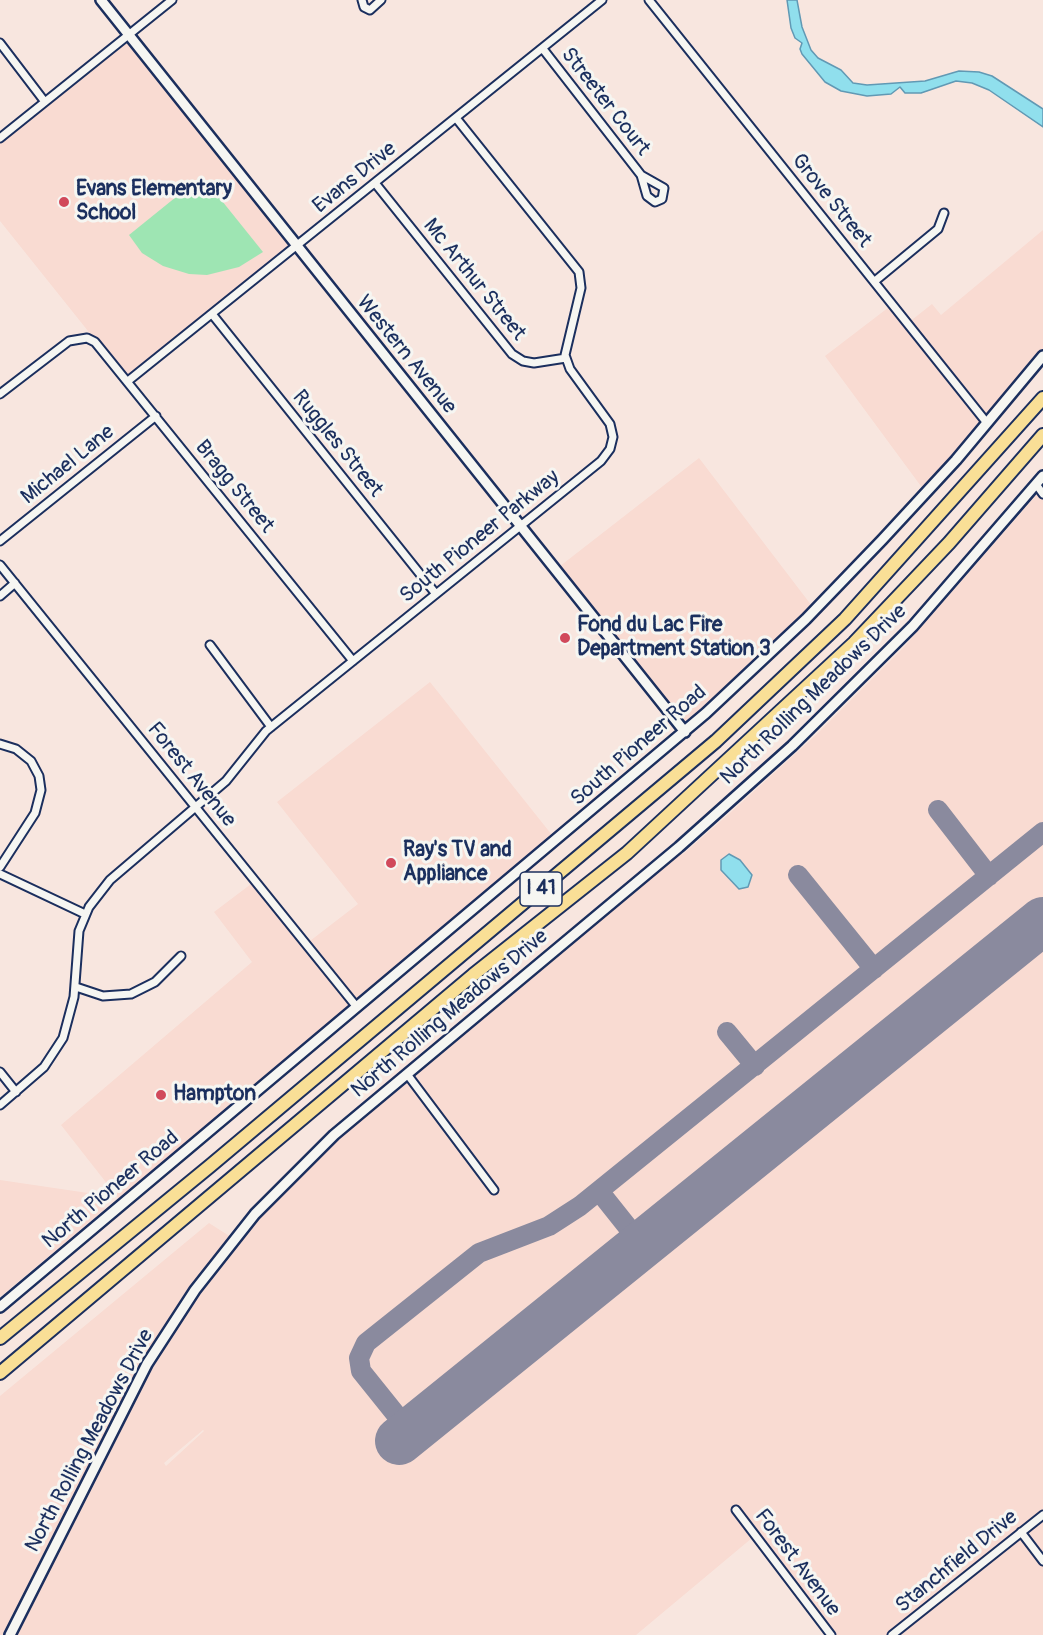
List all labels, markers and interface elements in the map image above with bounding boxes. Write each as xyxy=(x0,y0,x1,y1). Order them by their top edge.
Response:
street label: Streeter Court xyxy=(555,43,655,161)
street label: Evans Drive xyxy=(308,137,402,219)
street label: Grove Street xyxy=(785,149,877,253)
place label: Evans Elementary School xyxy=(76,177,232,227)
marker: Evans Elementary School xyxy=(57,195,71,209)
street label: Mc Arthur Street xyxy=(417,214,531,346)
street label: Western Avenue xyxy=(351,291,461,419)
street label: Ruggles Street xyxy=(286,386,388,502)
street label: Michael Lane xyxy=(16,420,120,510)
street label: Bragg Street xyxy=(189,436,279,538)
street label: South Pioneer Parkway xyxy=(395,465,565,609)
street label: North Rolling Meadows Drive xyxy=(716,599,912,791)
place label: Fond du Lac Fire Department Station 3 xyxy=(577,613,771,663)
marker: Fond du Lac Fire Department Station 3 xyxy=(558,631,572,645)
street label: South Pioneer Road xyxy=(566,680,712,812)
street label: Forest Avenue xyxy=(141,718,241,832)
place label: Ray's TV and Appliance xyxy=(403,838,512,888)
marker: Ray's TV and Appliance xyxy=(384,856,398,870)
road number: I 41 xyxy=(520,872,562,906)
street label: North Rolling Meadows Drive xyxy=(347,924,553,1104)
place label: Hampton xyxy=(173,1082,256,1108)
marker: Hampton xyxy=(154,1088,168,1102)
street label: North Pioneer Road xyxy=(38,1126,184,1254)
street label: North Rolling Meadows Drive xyxy=(20,1325,160,1557)
street label: Forest Avenue xyxy=(749,1505,845,1621)
street label: Stanchfield Drive xyxy=(891,1505,1023,1619)

